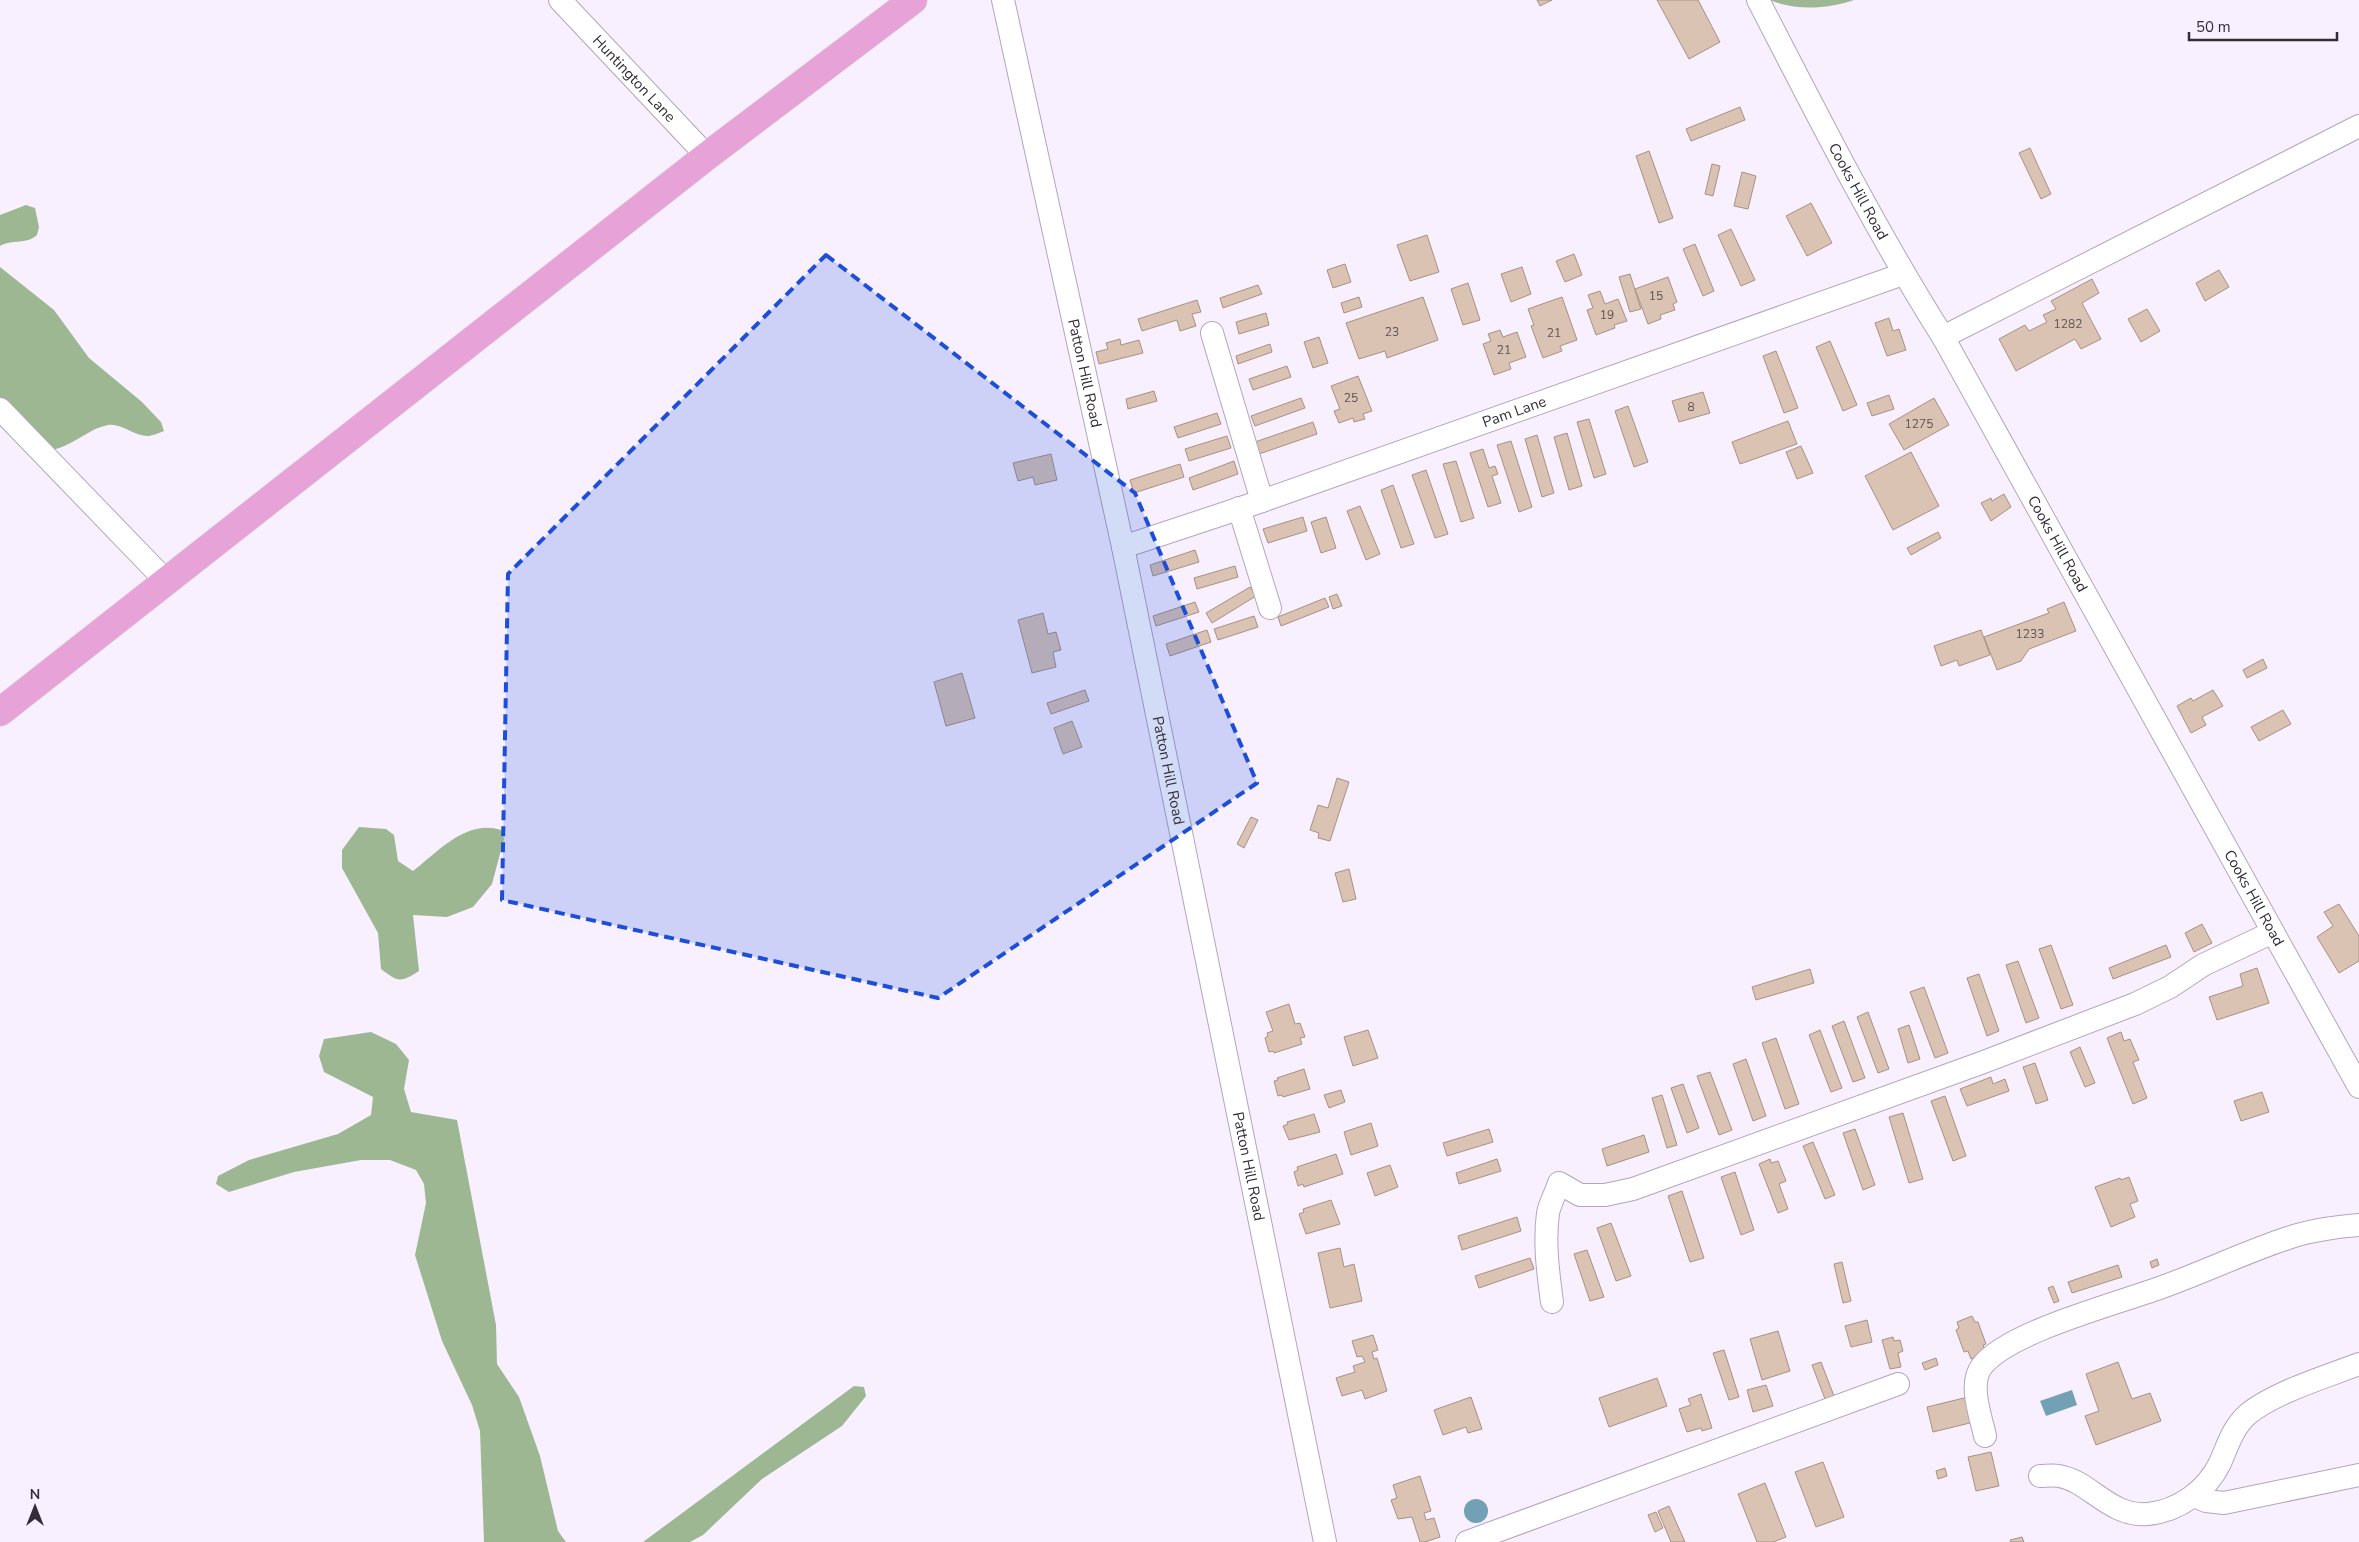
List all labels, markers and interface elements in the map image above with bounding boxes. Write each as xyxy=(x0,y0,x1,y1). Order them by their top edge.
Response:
scale bar xyxy=(2189,10,2336,42)
text: 50 m xyxy=(2196,17,2231,37)
street label: Huntington Lane xyxy=(588,31,680,127)
street label: Cooks Hill Road xyxy=(1824,139,1893,243)
house number: 15 xyxy=(1649,288,1663,304)
house number: 19 xyxy=(1600,307,1614,323)
house number: 1282 xyxy=(2054,316,2082,332)
street label: Patton Hill Road xyxy=(1063,317,1106,429)
house number: 23 xyxy=(1385,324,1399,340)
house number: 21 xyxy=(1547,325,1561,341)
house number: 21 xyxy=(1497,342,1511,358)
house number: 25 xyxy=(1344,390,1358,406)
street label: Pam Lane xyxy=(1480,391,1549,432)
house number: 8 xyxy=(1687,399,1695,415)
house number: 1275 xyxy=(1905,416,1933,432)
street label: Cooks Hill Road xyxy=(2023,492,2092,596)
house number: 1233 xyxy=(2016,626,2044,642)
street label: Patton Hill Road xyxy=(1148,714,1189,827)
street label: Cooks Hill Road xyxy=(2219,846,2289,950)
street label: Patton Hill Road xyxy=(1228,1110,1270,1223)
north arrow xyxy=(10,1482,60,1532)
text: N xyxy=(30,1485,40,1504)

